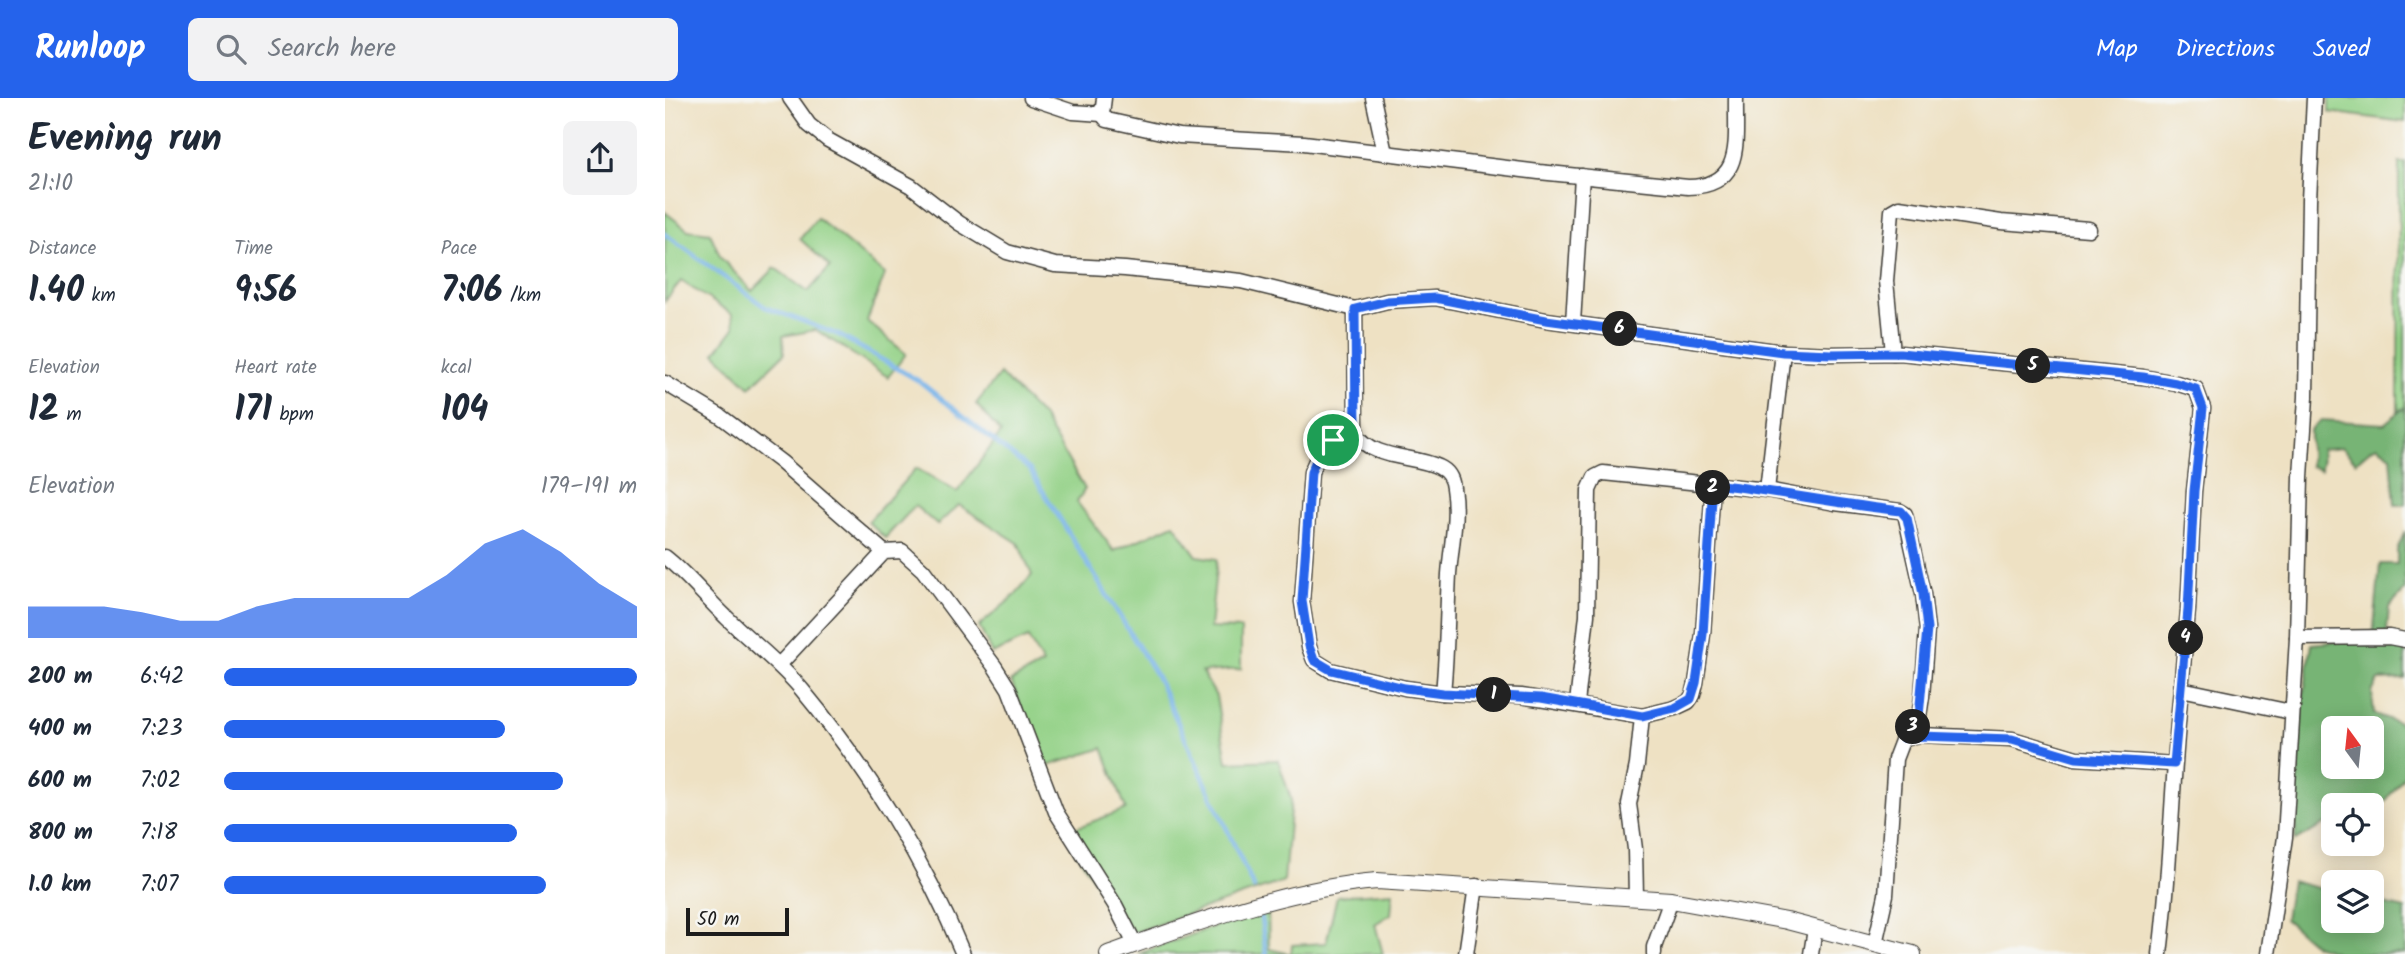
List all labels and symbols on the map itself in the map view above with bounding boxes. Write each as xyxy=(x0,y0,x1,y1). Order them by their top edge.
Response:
pin: 6 xyxy=(1602,312,1637,346)
pin: 5 xyxy=(2015,348,2051,384)
pin xyxy=(1303,410,1363,470)
pin: 2 xyxy=(1695,470,1731,506)
pin: 4 xyxy=(2169,620,2203,656)
pin: 1 xyxy=(1477,678,1511,712)
pin: 3 xyxy=(1895,710,1931,744)
north arrow xyxy=(2321,716,2383,779)
scale bar xyxy=(686,905,789,937)

